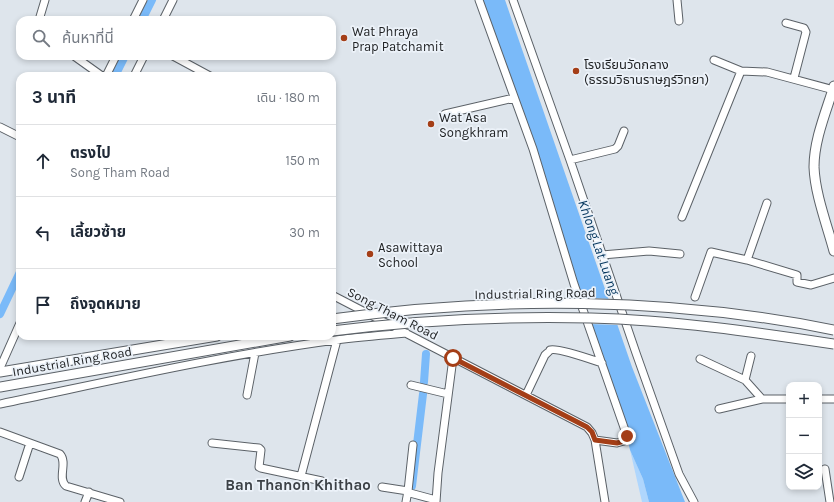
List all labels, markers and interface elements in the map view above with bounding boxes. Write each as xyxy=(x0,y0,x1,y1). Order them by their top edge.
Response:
search box xyxy=(16,16,336,60)
place label: Wat Phraya Prap Patchamit xyxy=(352,24,444,54)
icon: search xyxy=(30,27,52,49)
text: ค้นหาที่นี่ xyxy=(62,29,114,47)
marker: Wat Phraya Prap Patchamit xyxy=(339,33,349,43)
place label: โรงเรียนวัดกลาง (ธรรมวิธานราษฎร์วิทยา) xyxy=(584,57,709,87)
marker: โรงเรียนวัดกลาง (ธรรมวิธานราษฎร์วิทยา) xyxy=(571,66,581,76)
text: 3 นาที xyxy=(32,87,76,107)
text: เดิน · 180 m xyxy=(257,90,320,105)
place label: Wat Asa Songkhram xyxy=(439,110,508,140)
marker: Wat Asa Songkhram xyxy=(426,119,436,129)
text: ตรงไป xyxy=(70,144,111,162)
icon: ahead xyxy=(32,150,54,172)
text: 150 m xyxy=(285,153,320,168)
text: Song Tham Road xyxy=(70,165,170,180)
water label: Khlong Lat Luang xyxy=(574,197,623,298)
icon: left xyxy=(32,222,54,244)
text: เลี้ยวซ้าย xyxy=(70,223,126,241)
text: 30 m xyxy=(289,225,320,240)
place label: Asawittaya School xyxy=(378,240,443,270)
marker: Asawittaya School xyxy=(365,249,375,259)
street label: Song Tham Road xyxy=(345,284,441,343)
street label: Industrial Ring Road xyxy=(474,285,596,302)
icon: arrive xyxy=(32,294,54,316)
text: ถึงจุดหมาย xyxy=(70,295,141,313)
street label: Industrial Ring Road xyxy=(11,344,133,379)
route start xyxy=(444,349,462,367)
map controls xyxy=(786,382,822,490)
button: + xyxy=(786,382,822,418)
button: − xyxy=(786,418,822,454)
route end xyxy=(618,427,636,445)
button: layers xyxy=(786,454,822,490)
district label: Ban Thanon Khithao xyxy=(225,476,371,494)

